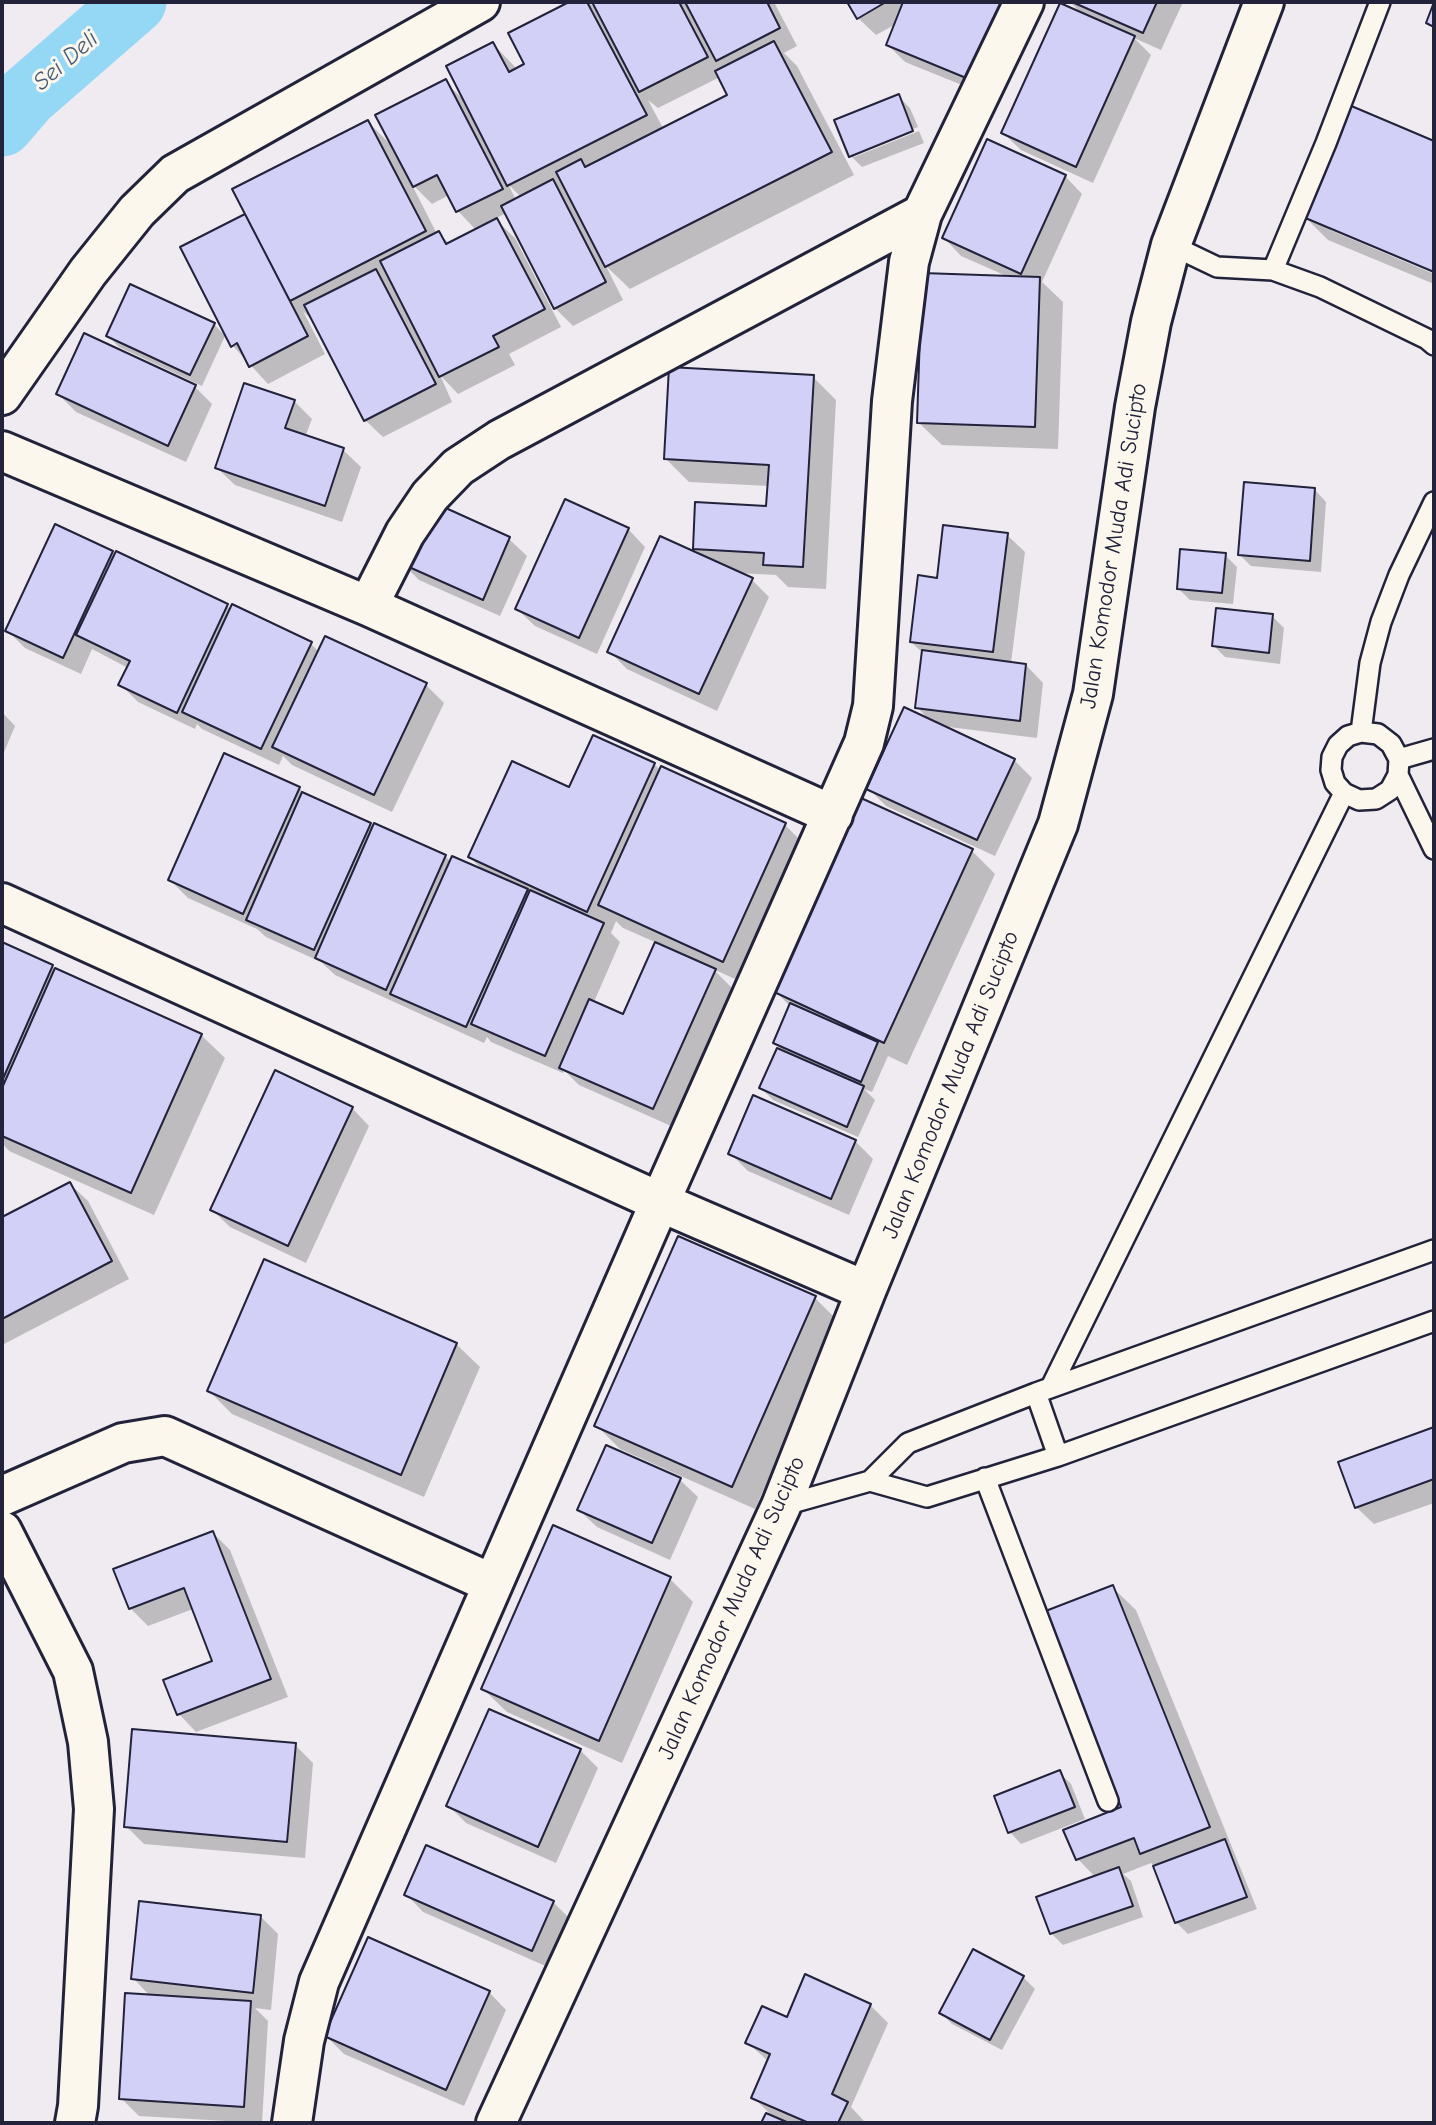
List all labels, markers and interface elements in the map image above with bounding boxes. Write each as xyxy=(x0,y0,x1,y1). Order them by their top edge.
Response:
water label: Sei Deli xyxy=(28,25,104,97)
street label: Jalan Komodor Muda Adi Sucipto xyxy=(1075,381,1153,711)
street label: Jalan Komodor Muda Adi Sucipto xyxy=(877,927,1025,1243)
street label: Jalan Komodor Muda Adi Sucipto xyxy=(652,1452,812,1764)

